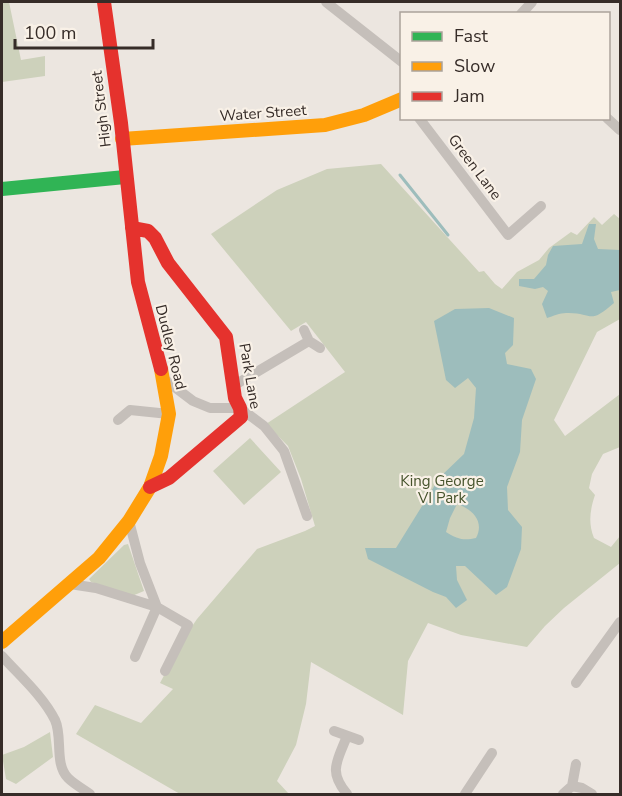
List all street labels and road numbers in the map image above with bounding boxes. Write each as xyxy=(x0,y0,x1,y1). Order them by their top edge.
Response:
street label: High Street xyxy=(86,69,116,148)
street label: Water Street xyxy=(219,100,308,126)
street label: Green Lane xyxy=(444,130,506,204)
street label: Dudley Road xyxy=(151,302,191,392)
street label: Park Lane xyxy=(234,342,266,410)

